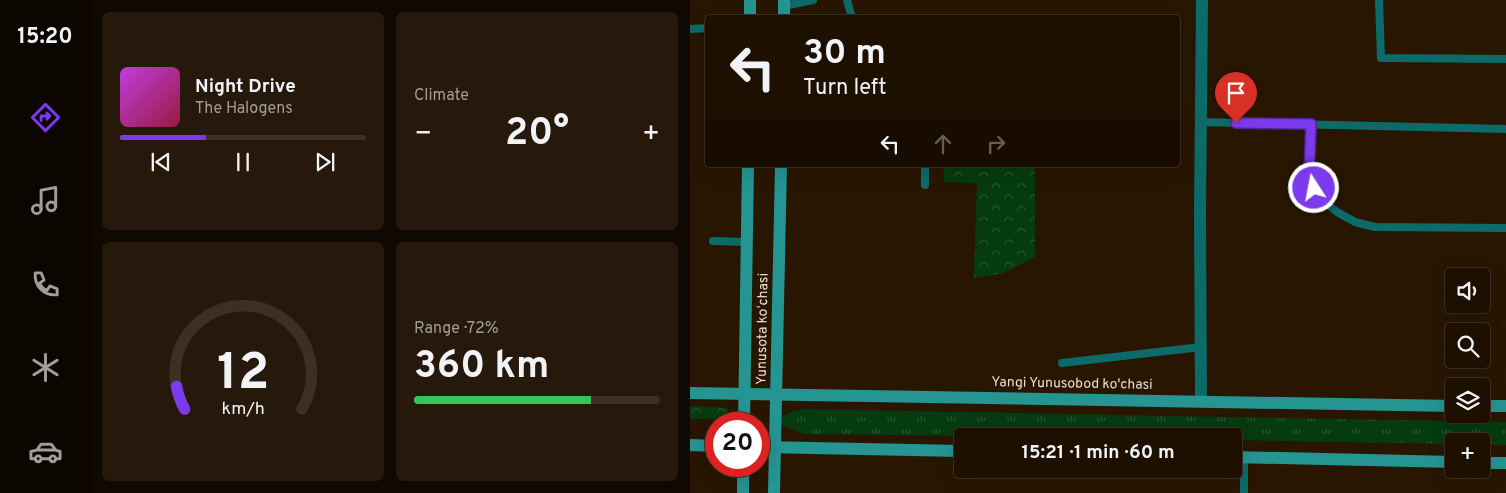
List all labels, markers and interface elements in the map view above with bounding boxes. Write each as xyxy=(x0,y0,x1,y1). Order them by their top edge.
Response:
text: 15:20 xyxy=(17,24,73,51)
text: 30 m xyxy=(803,32,886,76)
icon: left xyxy=(720,35,785,100)
pin xyxy=(1215,72,1257,123)
text: Night Drive xyxy=(195,75,296,99)
text: Turn left xyxy=(803,75,886,102)
icon: arrive xyxy=(1222,79,1250,107)
text: Climate xyxy=(414,86,469,106)
text: The Halogens xyxy=(195,99,293,119)
icon: directions xyxy=(28,100,63,135)
text: 20° xyxy=(505,110,569,159)
text: − xyxy=(414,117,432,153)
text: + xyxy=(642,117,660,153)
icon: left xyxy=(876,130,904,158)
icon: ahead xyxy=(929,130,957,158)
icon: right xyxy=(982,130,1010,158)
icon: previous xyxy=(147,148,175,176)
icon: pause xyxy=(229,148,257,176)
icon: next xyxy=(311,148,339,176)
position arrow xyxy=(1287,161,1339,213)
icon: music xyxy=(28,183,63,218)
icon: phone xyxy=(28,267,63,302)
map controls xyxy=(1445,268,1490,478)
button: sound xyxy=(1445,268,1490,313)
street label: Yunusota koʻchasi xyxy=(754,273,772,385)
text: Range · 72% xyxy=(414,319,499,339)
button: search xyxy=(1445,323,1490,368)
text: 12 xyxy=(217,342,269,408)
text: 360 km xyxy=(414,343,549,392)
icon: climate xyxy=(28,350,63,385)
street label: Yangi Yunusobod ko'chasi xyxy=(991,374,1153,394)
button: layers xyxy=(1445,378,1490,423)
text: km/h xyxy=(221,398,265,421)
speed limit sign: 20 xyxy=(705,412,770,477)
button: + xyxy=(1445,433,1490,478)
icon: car xyxy=(28,434,63,469)
text: 15:21 · 1 min · 60 m xyxy=(1021,441,1175,465)

